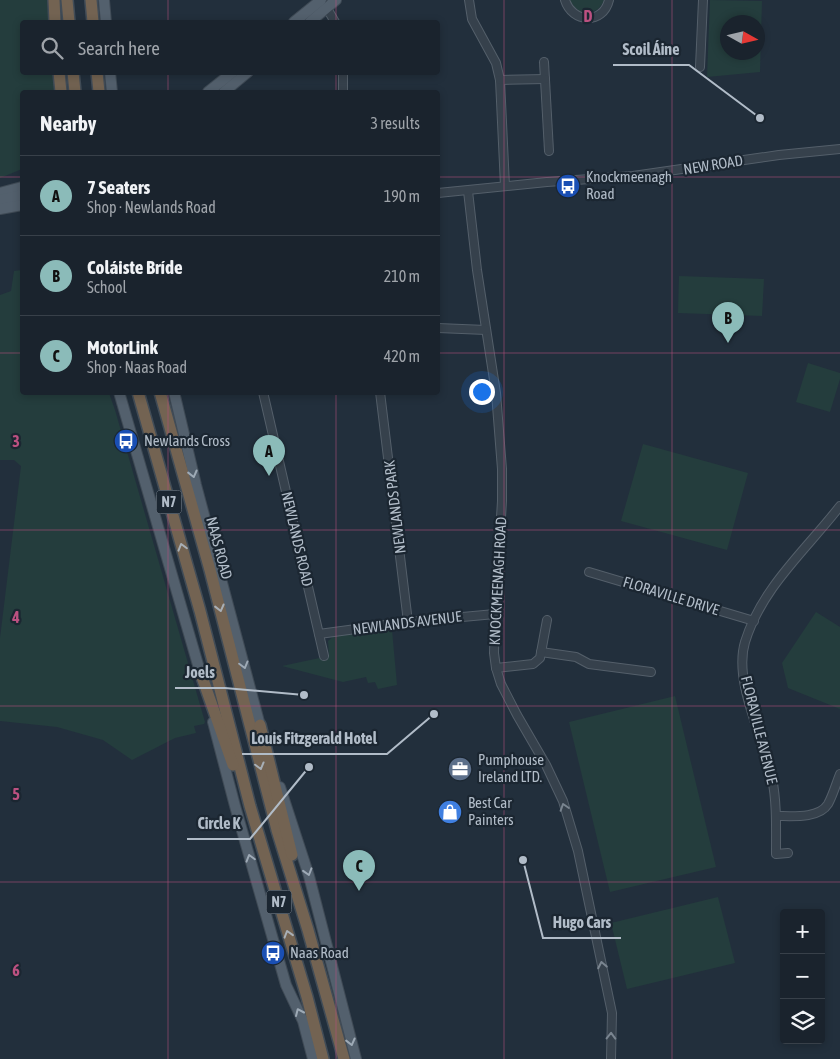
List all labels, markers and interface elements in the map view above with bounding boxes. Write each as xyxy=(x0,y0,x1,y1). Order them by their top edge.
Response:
text: D xyxy=(584,7,593,25)
north arrow xyxy=(720,15,765,60)
search box xyxy=(20,20,440,75)
icon: search xyxy=(38,34,66,62)
callout: Scoil Áine xyxy=(613,34,689,65)
text: Search here xyxy=(78,37,160,59)
text: Scoil Áine xyxy=(623,40,679,58)
text: Nearby xyxy=(40,111,96,135)
text: 3 results xyxy=(370,114,420,132)
street label: NEW ROAD xyxy=(682,151,744,178)
place label: Knockmeenagh Road xyxy=(586,168,672,202)
bus stop icon: Knockmeenagh Road xyxy=(555,173,581,199)
text: 7 Seaters xyxy=(87,176,150,198)
text: A xyxy=(52,187,60,205)
text: 190 m xyxy=(384,187,420,205)
text: Shop · Newlands Road xyxy=(87,198,216,216)
text: Coláiste Bríde xyxy=(87,256,183,278)
text: B xyxy=(52,267,60,285)
text: 210 m xyxy=(384,267,420,285)
text: School xyxy=(87,278,127,296)
pin: B xyxy=(712,302,744,343)
text: MotorLink xyxy=(87,336,158,358)
text: C xyxy=(52,347,60,365)
text: 420 m xyxy=(384,347,420,365)
text: Shop · Naas Road xyxy=(87,358,187,376)
your location xyxy=(469,379,495,405)
bus stop icon: Newlands Cross xyxy=(113,428,139,454)
text: 3 xyxy=(12,432,20,450)
place label: Newlands Cross xyxy=(144,432,230,449)
pin: A xyxy=(253,435,285,476)
street label: NEWLANDS PARK xyxy=(380,459,409,555)
one-way arrow xyxy=(187,469,198,478)
street label: NEWLANDS ROAD xyxy=(278,490,317,588)
road number: N7 xyxy=(156,491,182,514)
street label: NAAS ROAD xyxy=(203,515,236,581)
street label: KNOCKMEENAGH ROAD xyxy=(486,516,509,646)
one-way arrow xyxy=(177,543,188,552)
street label: FLORAVILLE DRIVE xyxy=(621,573,722,618)
one-way arrow xyxy=(214,604,224,612)
street label: NEWLANDS AVENUE xyxy=(351,607,463,638)
text: 4 xyxy=(11,608,20,626)
callout: Joels xyxy=(175,657,225,688)
one-way arrow xyxy=(238,660,249,669)
text: Joels xyxy=(184,663,215,681)
street label: FLORAVILLE AVENUE xyxy=(738,674,781,786)
callout: Louis Fitzgerald Hotel xyxy=(242,723,387,754)
text: Louis Fitzgerald Hotel xyxy=(251,729,378,747)
place label: Pumphouse Ireland LTD. xyxy=(478,751,544,785)
office icon: Pumphouse Ireland LTD. xyxy=(447,756,473,782)
one-way arrow xyxy=(254,761,265,770)
text: 5 xyxy=(12,785,20,803)
place label: Best Car Painters xyxy=(468,794,513,828)
shop icon: Best Car Painters xyxy=(437,799,463,825)
one-way arrow xyxy=(560,803,570,812)
callout: Circle K xyxy=(187,808,250,839)
text: Circle K xyxy=(198,814,241,832)
pin: C xyxy=(343,850,375,891)
one-way arrow xyxy=(245,854,255,862)
one-way arrow xyxy=(302,867,312,875)
road number: N7 xyxy=(266,890,292,914)
callout: Hugo Cars xyxy=(543,907,621,938)
map controls xyxy=(780,909,825,1044)
button: + xyxy=(780,909,825,954)
text: Hugo Cars xyxy=(553,913,611,931)
one-way arrow xyxy=(284,930,294,939)
bus stop icon: Naas Road xyxy=(260,940,286,966)
place label: Naas Road xyxy=(290,944,349,961)
button: − xyxy=(780,954,825,999)
text: 6 xyxy=(12,961,20,979)
one-way arrow xyxy=(598,961,608,969)
button: layers xyxy=(780,999,825,1044)
one-way arrow xyxy=(294,1008,305,1017)
one-way arrow xyxy=(606,1032,616,1040)
one-way arrow xyxy=(345,1037,356,1046)

